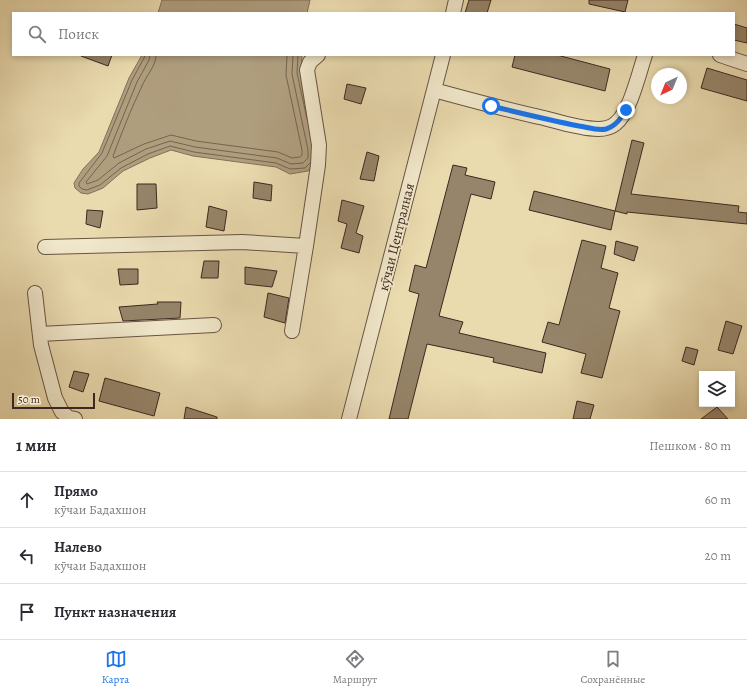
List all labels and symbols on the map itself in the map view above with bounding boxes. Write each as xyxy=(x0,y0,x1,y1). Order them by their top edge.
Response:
north arrow xyxy=(651,68,687,104)
route start xyxy=(482,97,500,115)
route end xyxy=(617,101,635,119)
street label: кӯчаи Централная xyxy=(374,181,419,293)
scale bar xyxy=(12,391,95,410)

